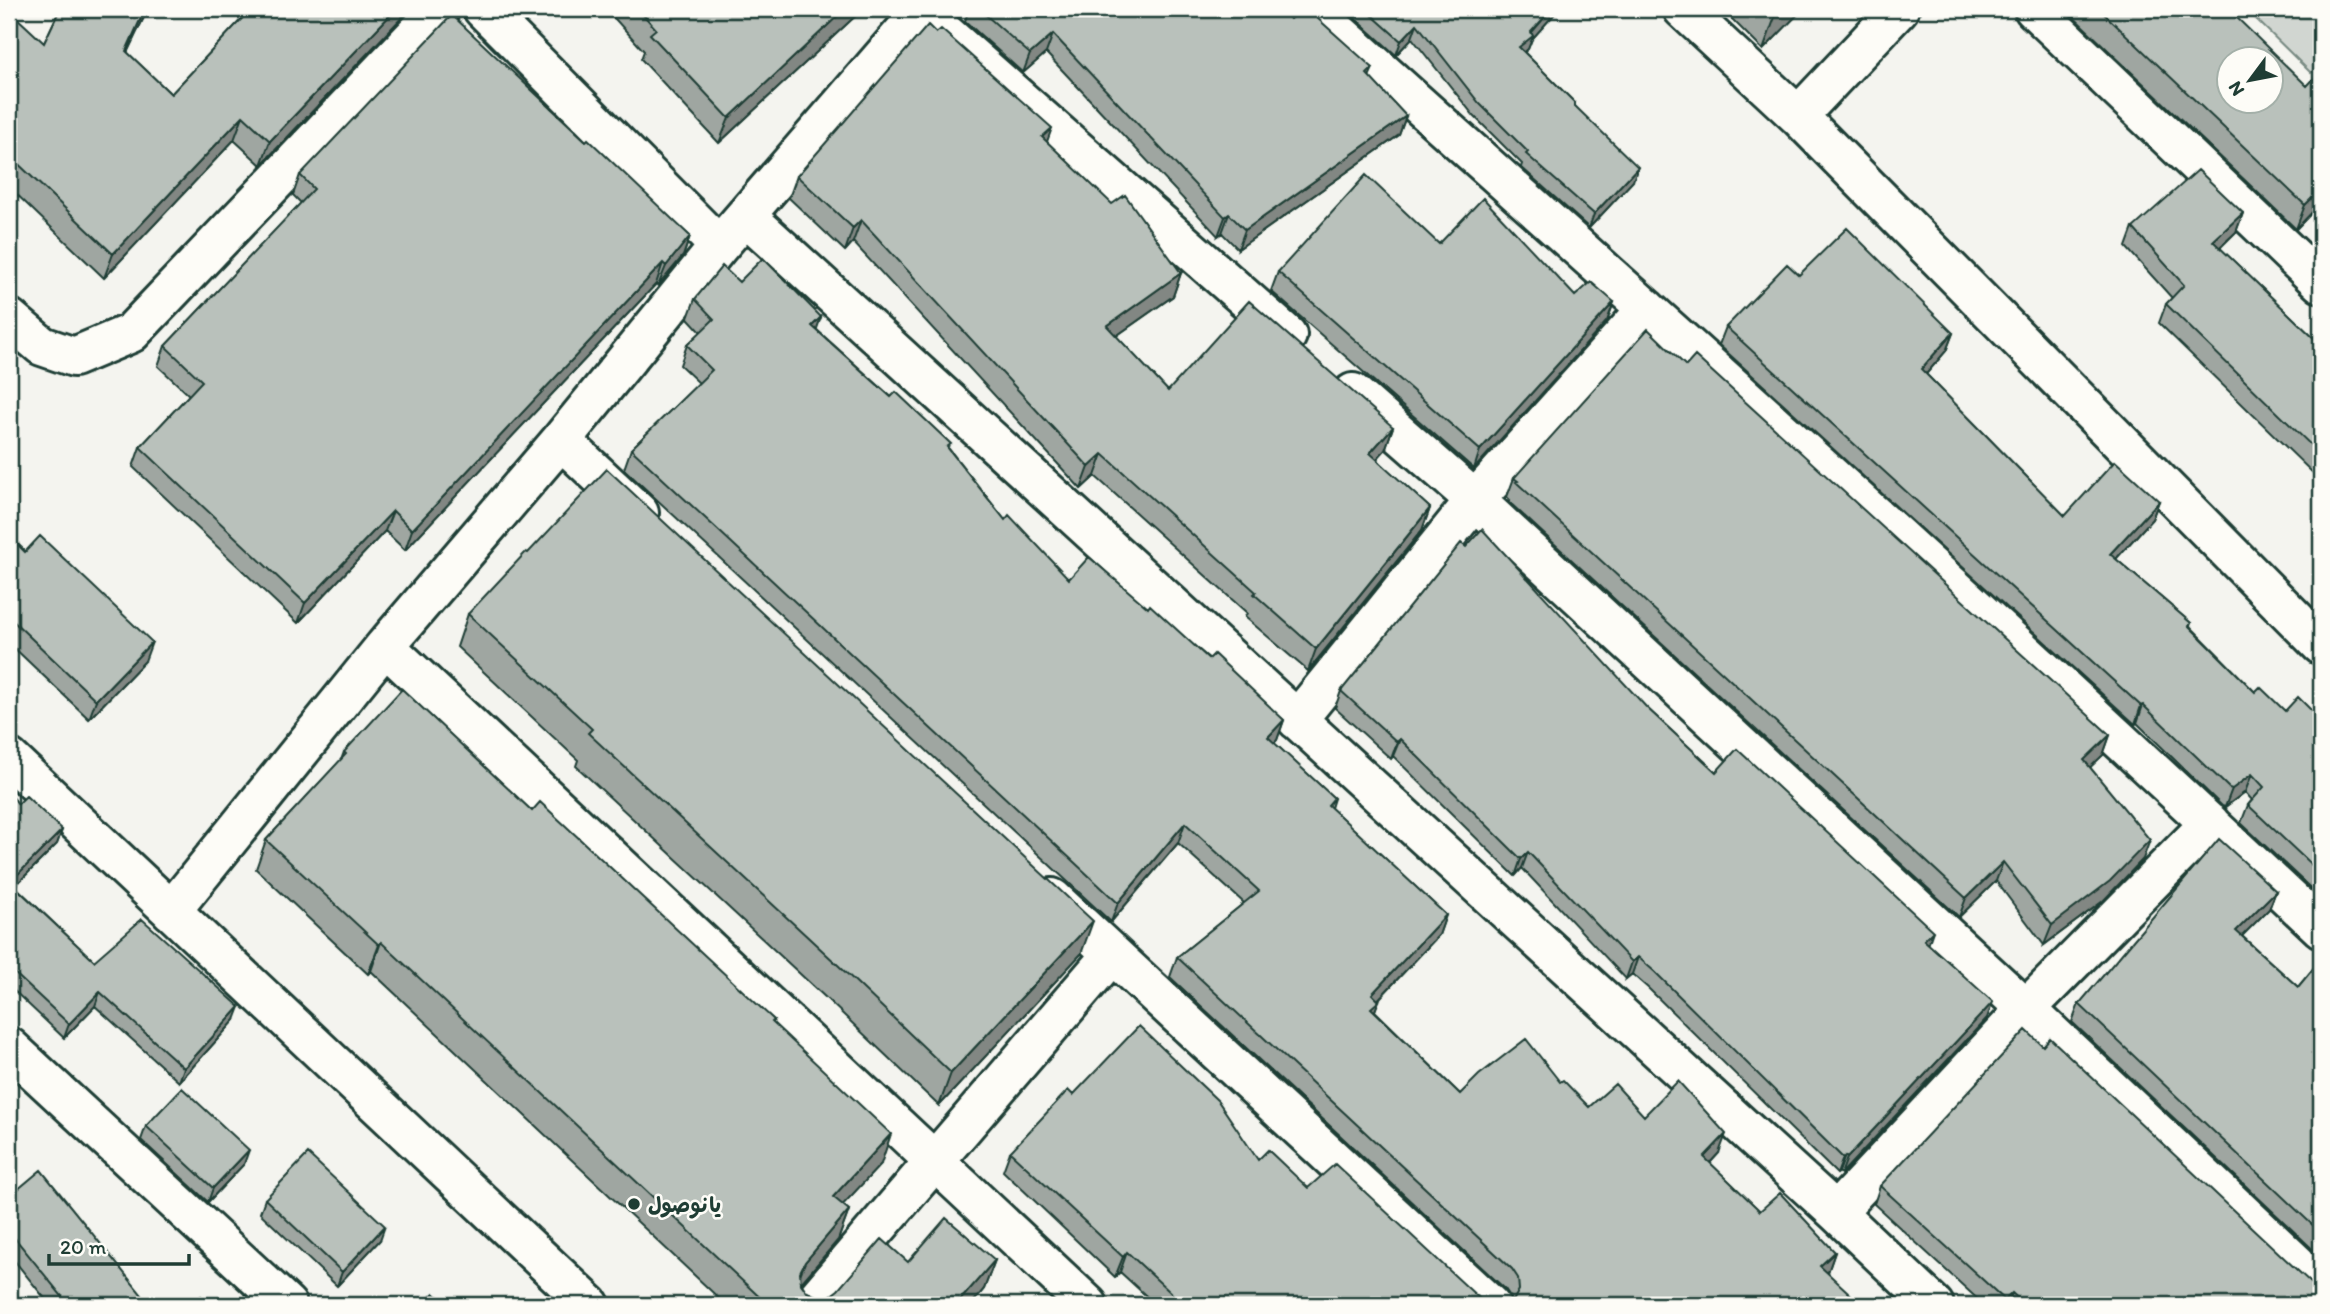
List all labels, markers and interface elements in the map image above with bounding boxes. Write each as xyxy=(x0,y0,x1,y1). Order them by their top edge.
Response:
north arrow xyxy=(2214,46,2284,116)
text: N xyxy=(2223,77,2249,100)
place label: يانوصول xyxy=(648,1192,721,1219)
marker: يانوصول xyxy=(626,1196,642,1212)
scale bar xyxy=(49,1223,189,1267)
text: 20 m xyxy=(60,1234,107,1259)

